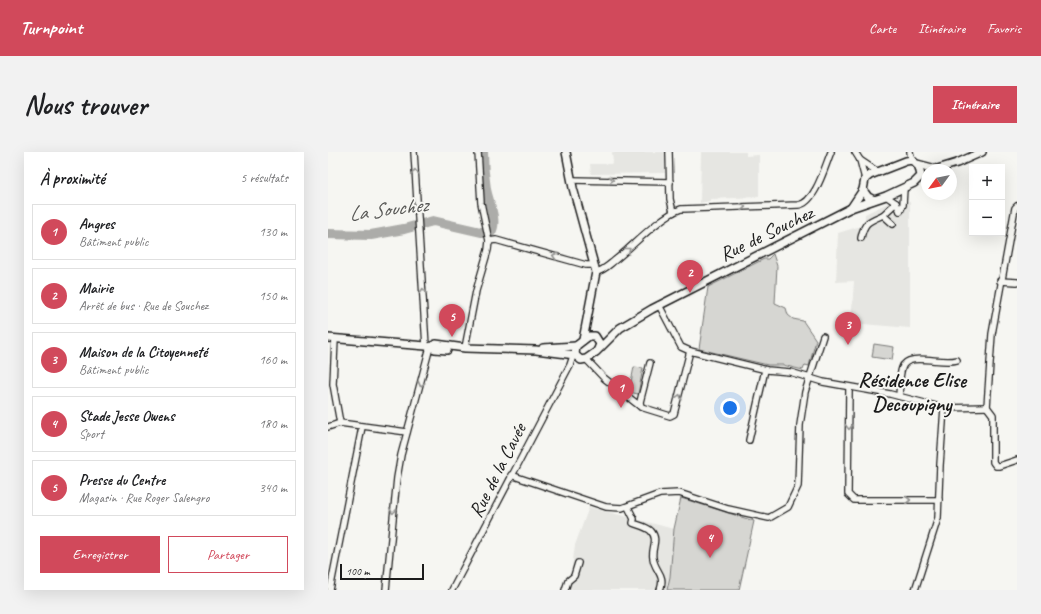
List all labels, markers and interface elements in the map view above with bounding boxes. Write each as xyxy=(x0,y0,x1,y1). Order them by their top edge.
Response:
text: Turnpoint xyxy=(20,16,82,40)
text: Carte xyxy=(869,20,896,37)
text: Itinéraire xyxy=(918,20,965,37)
text: Favoris xyxy=(987,20,1021,37)
button: Itinéraire xyxy=(933,86,1017,123)
text: Nous trouver xyxy=(24,87,147,122)
north arrow xyxy=(921,164,957,200)
map controls xyxy=(969,164,1005,236)
button: + xyxy=(969,164,1005,200)
text: À proximité xyxy=(40,168,105,189)
one-way arrow xyxy=(411,169,420,175)
text: 5 résultats xyxy=(240,170,288,186)
one-way arrow xyxy=(608,176,614,184)
water label: La Souchez xyxy=(347,191,432,227)
street label: Rue de Souchez xyxy=(715,199,819,267)
button: − xyxy=(969,200,1005,236)
one-way arrow xyxy=(740,203,746,211)
text: Angres xyxy=(79,215,115,234)
text: 1 xyxy=(51,224,57,240)
text: 130 m xyxy=(259,224,287,240)
text: Bâtiment public xyxy=(79,234,148,250)
one-way arrow xyxy=(623,248,630,255)
one-way arrow xyxy=(552,253,558,261)
pin: 2 xyxy=(677,260,703,293)
text: Mairie xyxy=(79,279,113,298)
text: 2 xyxy=(51,288,57,304)
text: 150 m xyxy=(259,288,287,304)
one-way arrow xyxy=(418,288,427,294)
text: Arrêt de bus · Rue de Souchez xyxy=(79,298,208,314)
pin: 5 xyxy=(439,304,465,337)
pin: 3 xyxy=(835,312,861,345)
text: Maison de la Citoyenneté xyxy=(79,343,207,362)
text: 3 xyxy=(51,352,57,368)
text: 160 m xyxy=(259,352,287,368)
text: Bâtiment public xyxy=(79,362,148,378)
district label: Résidence Elise Decoupigny xyxy=(858,367,968,418)
pin: 1 xyxy=(608,375,634,408)
one-way arrow xyxy=(417,381,426,388)
one-way arrow xyxy=(674,394,682,400)
your location xyxy=(720,398,740,418)
text: Stade Jesse Owens xyxy=(79,407,174,426)
text: 4 xyxy=(51,416,57,432)
text: 180 m xyxy=(259,416,287,432)
street label: Rue de la Cavée xyxy=(463,418,532,521)
one-way arrow xyxy=(845,424,853,430)
text: Sport xyxy=(79,426,104,442)
text: Presse du Centre xyxy=(79,471,165,490)
text: 5 xyxy=(51,480,57,496)
text: 340 m xyxy=(259,480,287,496)
text: Magasin · Rue Roger Salengro xyxy=(79,490,209,506)
one-way arrow xyxy=(905,496,911,504)
one-way arrow xyxy=(389,508,398,514)
pin: 4 xyxy=(697,525,723,558)
button: Enregistrer xyxy=(40,536,160,573)
button: Partager xyxy=(168,536,288,573)
scale bar xyxy=(340,562,424,581)
text: 100 m xyxy=(346,564,370,578)

